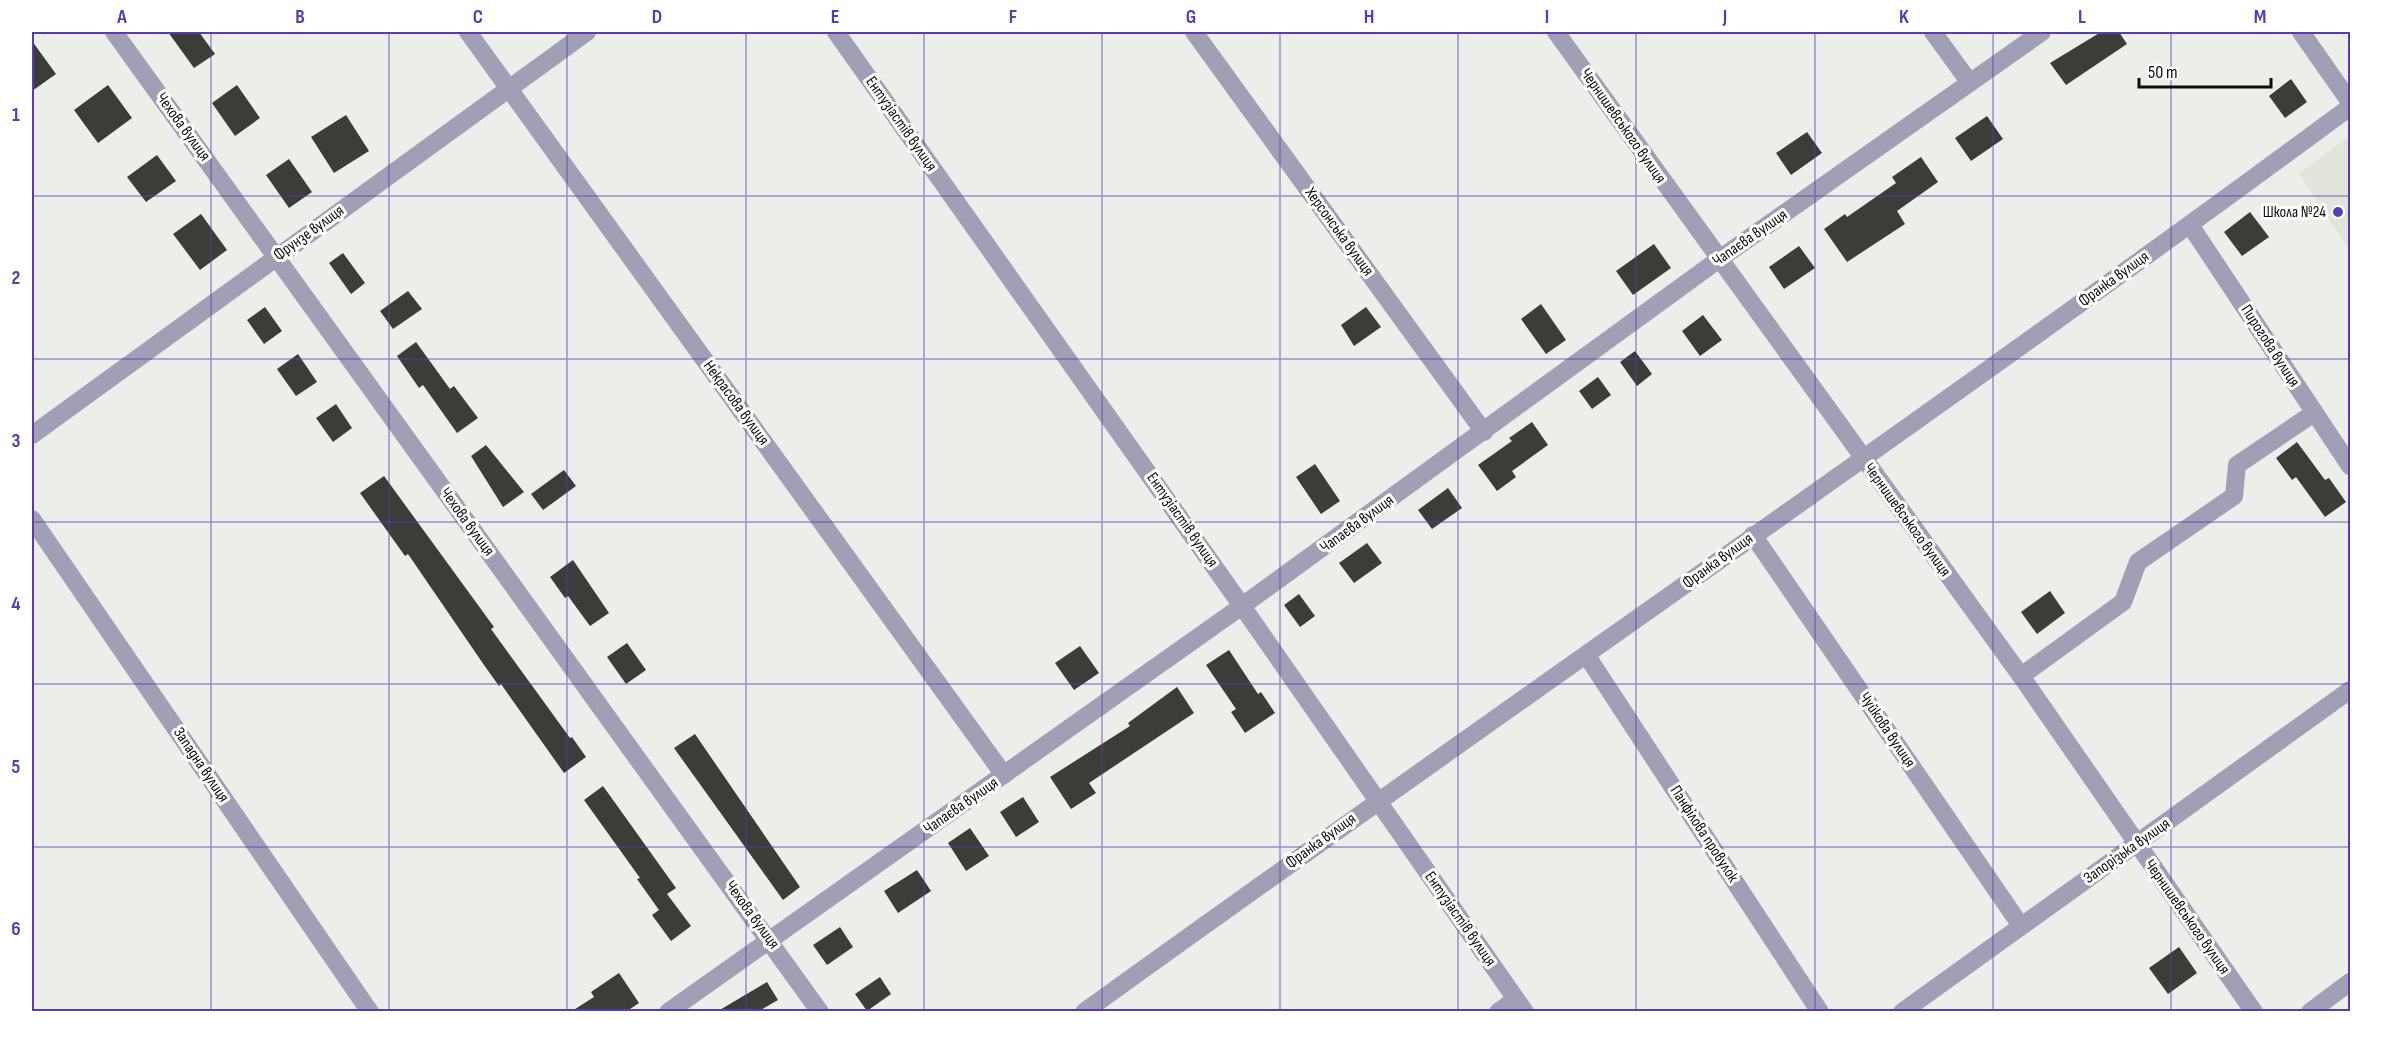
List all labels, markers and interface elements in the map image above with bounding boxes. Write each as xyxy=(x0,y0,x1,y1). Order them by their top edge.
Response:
text: A xyxy=(116,5,127,29)
text: B xyxy=(295,5,305,29)
text: C xyxy=(473,5,483,29)
text: D xyxy=(652,5,662,29)
text: E xyxy=(831,5,839,29)
text: F xyxy=(1009,5,1017,29)
text: G xyxy=(1186,5,1196,29)
text: H xyxy=(1364,5,1374,29)
text: I xyxy=(1545,5,1549,29)
text: J xyxy=(1722,5,1727,29)
text: K xyxy=(1899,5,1909,29)
text: L xyxy=(2078,5,2086,29)
text: M xyxy=(2254,5,2266,29)
scale bar xyxy=(2139,51,2271,89)
text: 50 m xyxy=(2148,62,2178,83)
street label: Чернишевського вулиця xyxy=(1576,65,1670,187)
street label: Ентузіастів вулиця xyxy=(861,73,941,175)
street label: Чехова вулиця xyxy=(152,89,214,165)
text: 1 xyxy=(12,103,20,127)
street label: Херсонська вулиця xyxy=(1300,183,1377,280)
street label: Фрунзе вулиця xyxy=(270,201,348,265)
place label: Школа №24 xyxy=(2263,203,2326,222)
street label: Чапаєва вулиця xyxy=(1709,205,1791,271)
marker: Школа №24 xyxy=(2331,205,2345,219)
street label: Франка вулиця xyxy=(2075,247,2153,311)
text: 2 xyxy=(12,266,20,290)
street label: Пирогова вулиця xyxy=(2236,301,2304,391)
street label: Некрасова вулиця xyxy=(699,357,773,449)
text: 3 xyxy=(12,429,21,453)
street label: Чернишевського вулиця xyxy=(1859,459,1955,581)
street label: Ентузіастів вулиця xyxy=(1142,469,1222,571)
street label: Чехова вулиця xyxy=(436,484,498,560)
street label: Чапаєва вулиця xyxy=(1316,491,1398,557)
street label: Франка вулиця xyxy=(1679,529,1757,593)
text: 4 xyxy=(11,592,21,616)
street label: Чуйкова вулиця xyxy=(1855,689,1919,771)
street label: Западна вулиця xyxy=(169,724,233,806)
text: 5 xyxy=(12,755,21,779)
street label: Чапаєва вулиця xyxy=(920,773,1002,839)
street label: Панфілова провулок xyxy=(1666,782,1743,887)
street label: Франка вулиця xyxy=(1282,809,1360,873)
street label: Запорізька вулиця xyxy=(2080,814,2174,888)
street label: Чернишевського вулиця xyxy=(2140,856,2234,978)
street label: Ентузіастів вулиця xyxy=(1420,868,1500,970)
street label: Чехова вулиця xyxy=(721,877,783,953)
text: 6 xyxy=(11,917,21,941)

